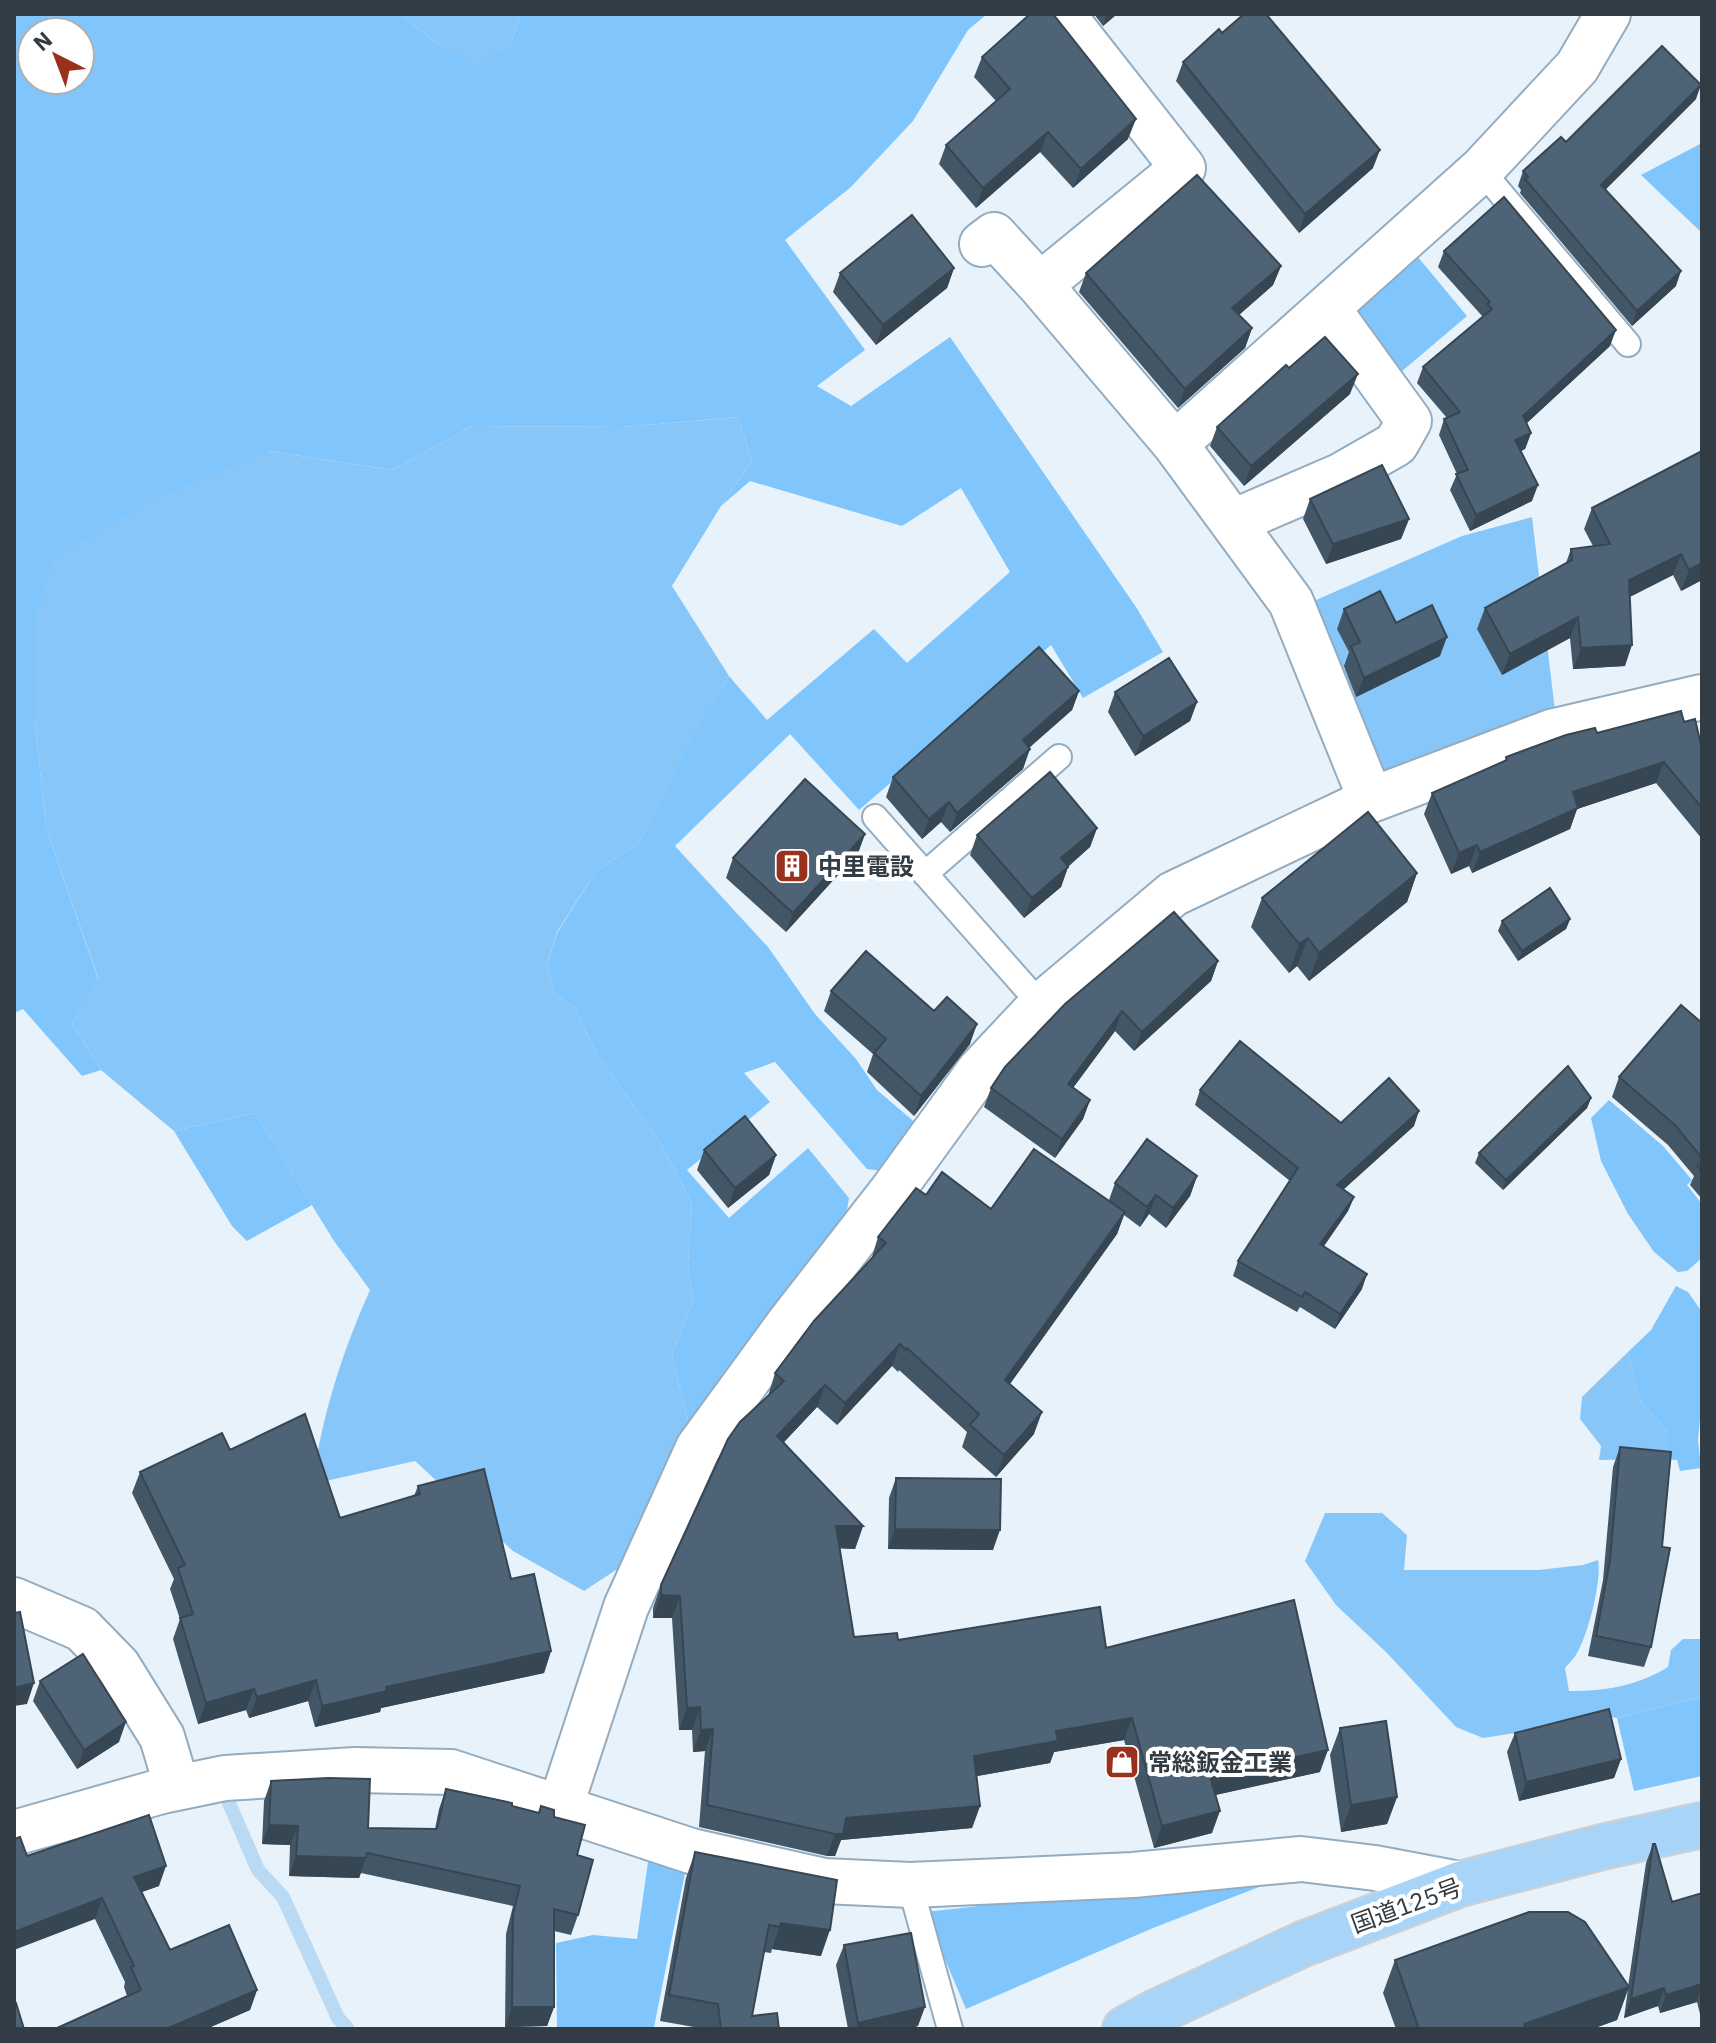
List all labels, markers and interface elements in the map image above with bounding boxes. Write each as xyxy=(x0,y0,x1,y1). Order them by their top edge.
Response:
north arrow xyxy=(16,16,96,96)
text: N xyxy=(27,25,58,57)
building icon: 中里電設 xyxy=(773,847,811,885)
place label: 中里電設 xyxy=(818,850,914,882)
shop icon: 常総鈑金工業 xyxy=(1103,1743,1141,1781)
place label: 常総鈑金工業 xyxy=(1148,1746,1292,1778)
street label: 国道125号 xyxy=(1346,1870,1466,1940)

